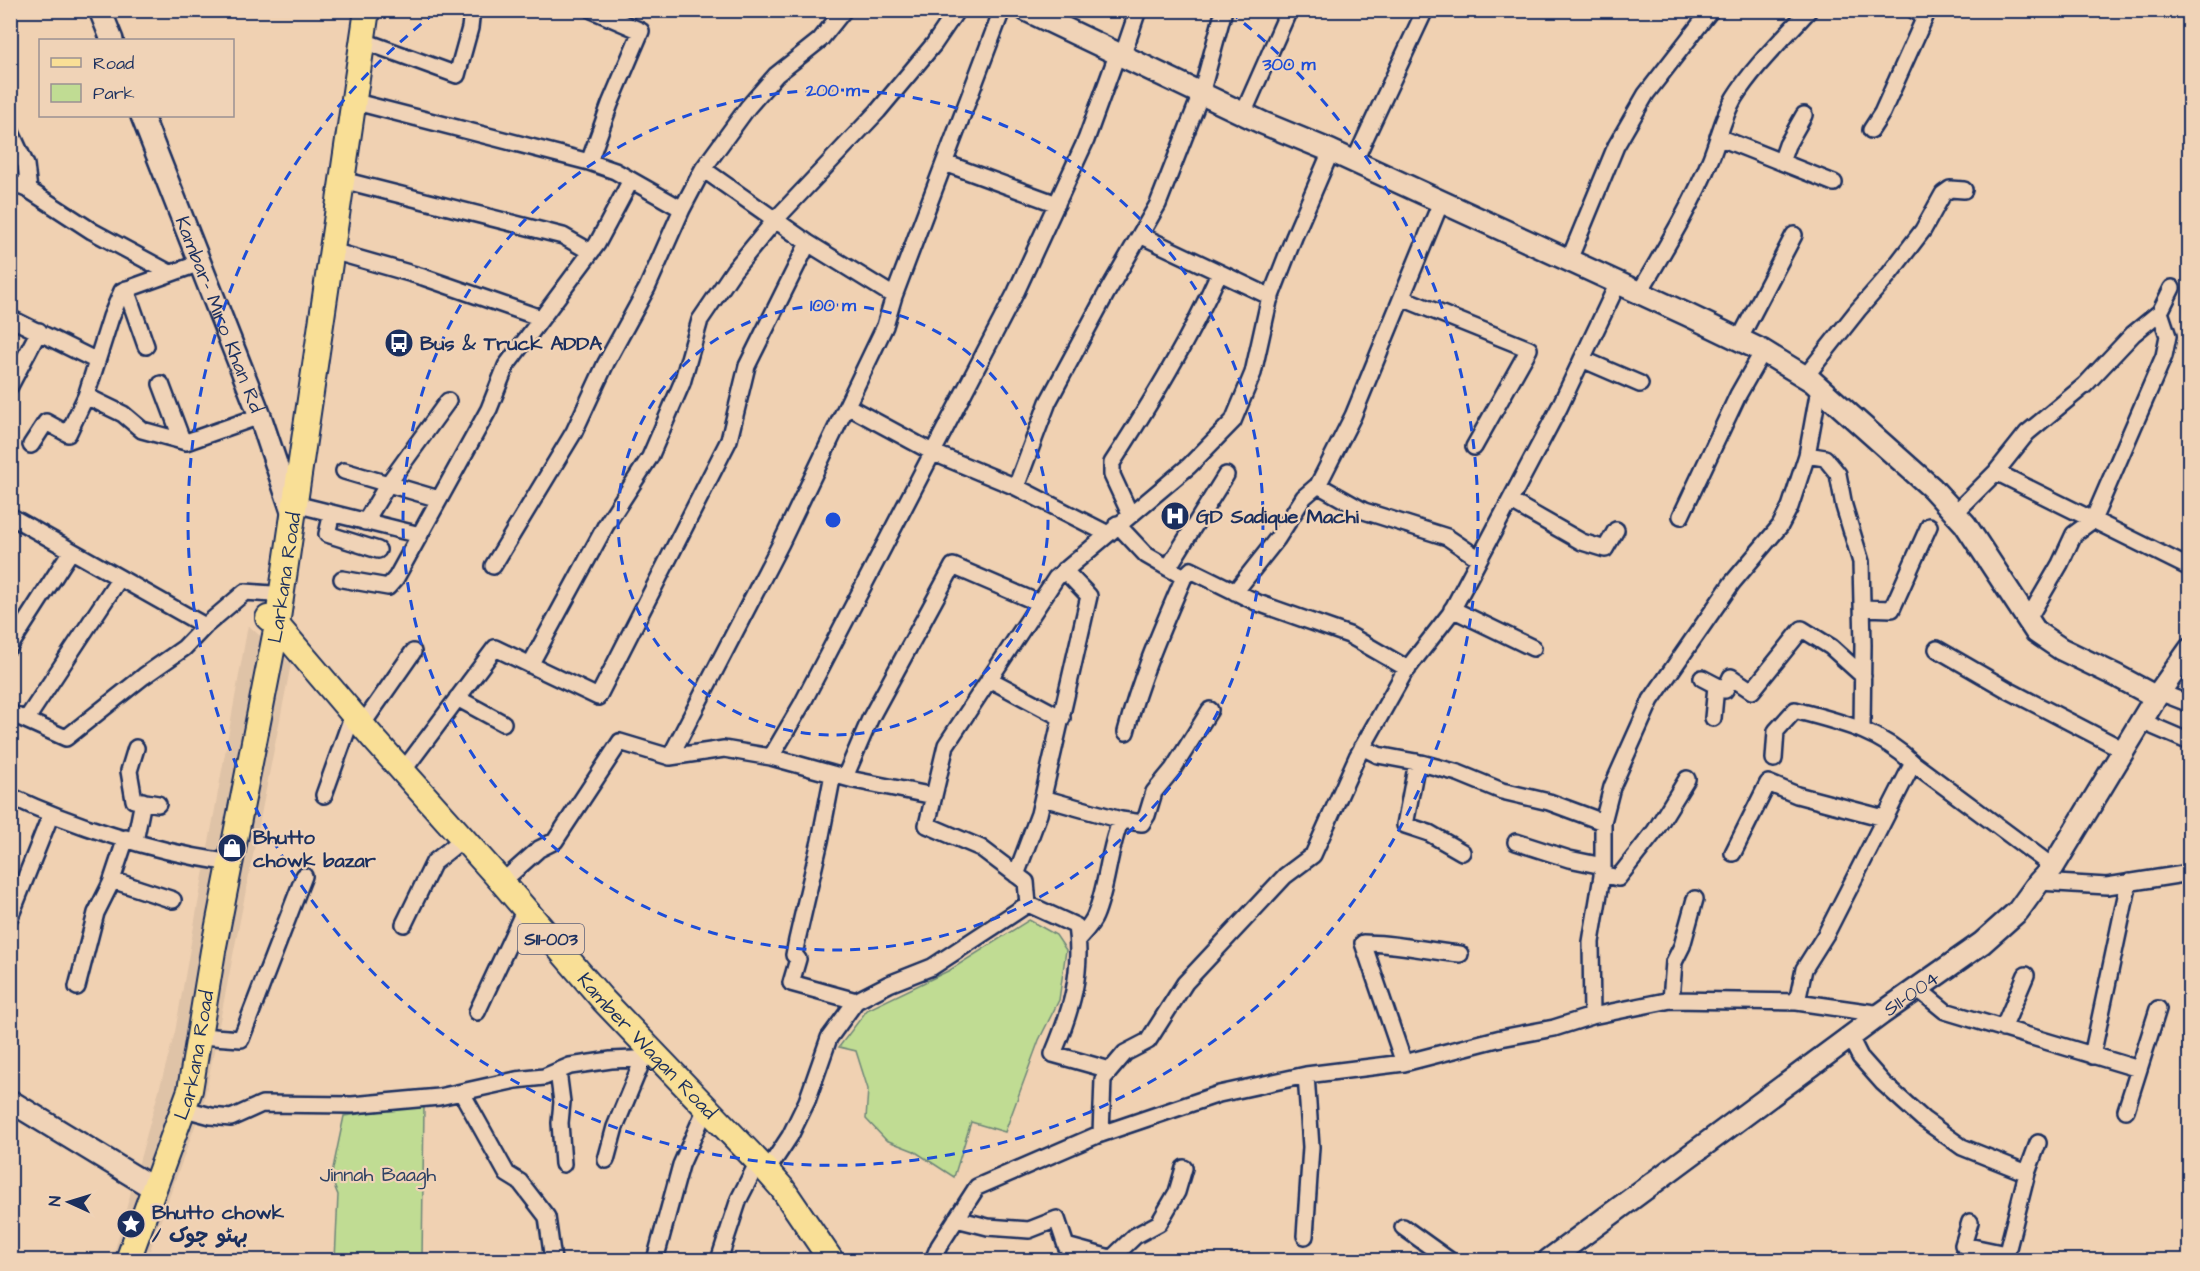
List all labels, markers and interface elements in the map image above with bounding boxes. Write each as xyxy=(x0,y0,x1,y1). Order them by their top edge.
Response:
legend xyxy=(39,39,234,117)
text: Road xyxy=(93,51,134,76)
text: 300 m xyxy=(1261,52,1317,77)
text: 200 m xyxy=(805,78,861,103)
text: Park xyxy=(93,81,135,106)
street label: Kambar- Miro Khan Rd xyxy=(168,212,270,417)
text: 100 m xyxy=(810,293,857,318)
bus stop icon: Bus & Truck ADDA xyxy=(383,327,415,359)
place label: Bus & Truck ADDA xyxy=(420,330,602,358)
hospital icon: GD Sadique Machi xyxy=(1159,500,1191,532)
place label: GD Sadique Machi xyxy=(1196,503,1360,531)
centre of rings xyxy=(823,510,843,530)
street label: Larkana Road xyxy=(261,511,308,645)
place label: Bhutto chowk bazar xyxy=(253,824,377,875)
shop icon: Bhutto chowk bazar xyxy=(216,832,248,864)
road number: S11-003 xyxy=(518,924,584,954)
street label: S11-004 xyxy=(1878,964,1946,1023)
street label: Kamber Wagan Road xyxy=(570,967,723,1126)
street label: Larkana Road xyxy=(167,988,221,1124)
park label: Jinnah Baagh xyxy=(320,1161,436,1190)
north arrow xyxy=(39,1172,99,1232)
text: N xyxy=(44,1195,66,1207)
place label: Bhutto chowk / بہٹو چوک xyxy=(152,1199,285,1250)
place icon: Bhutto chowk / بہٹو چوک xyxy=(115,1208,147,1240)

